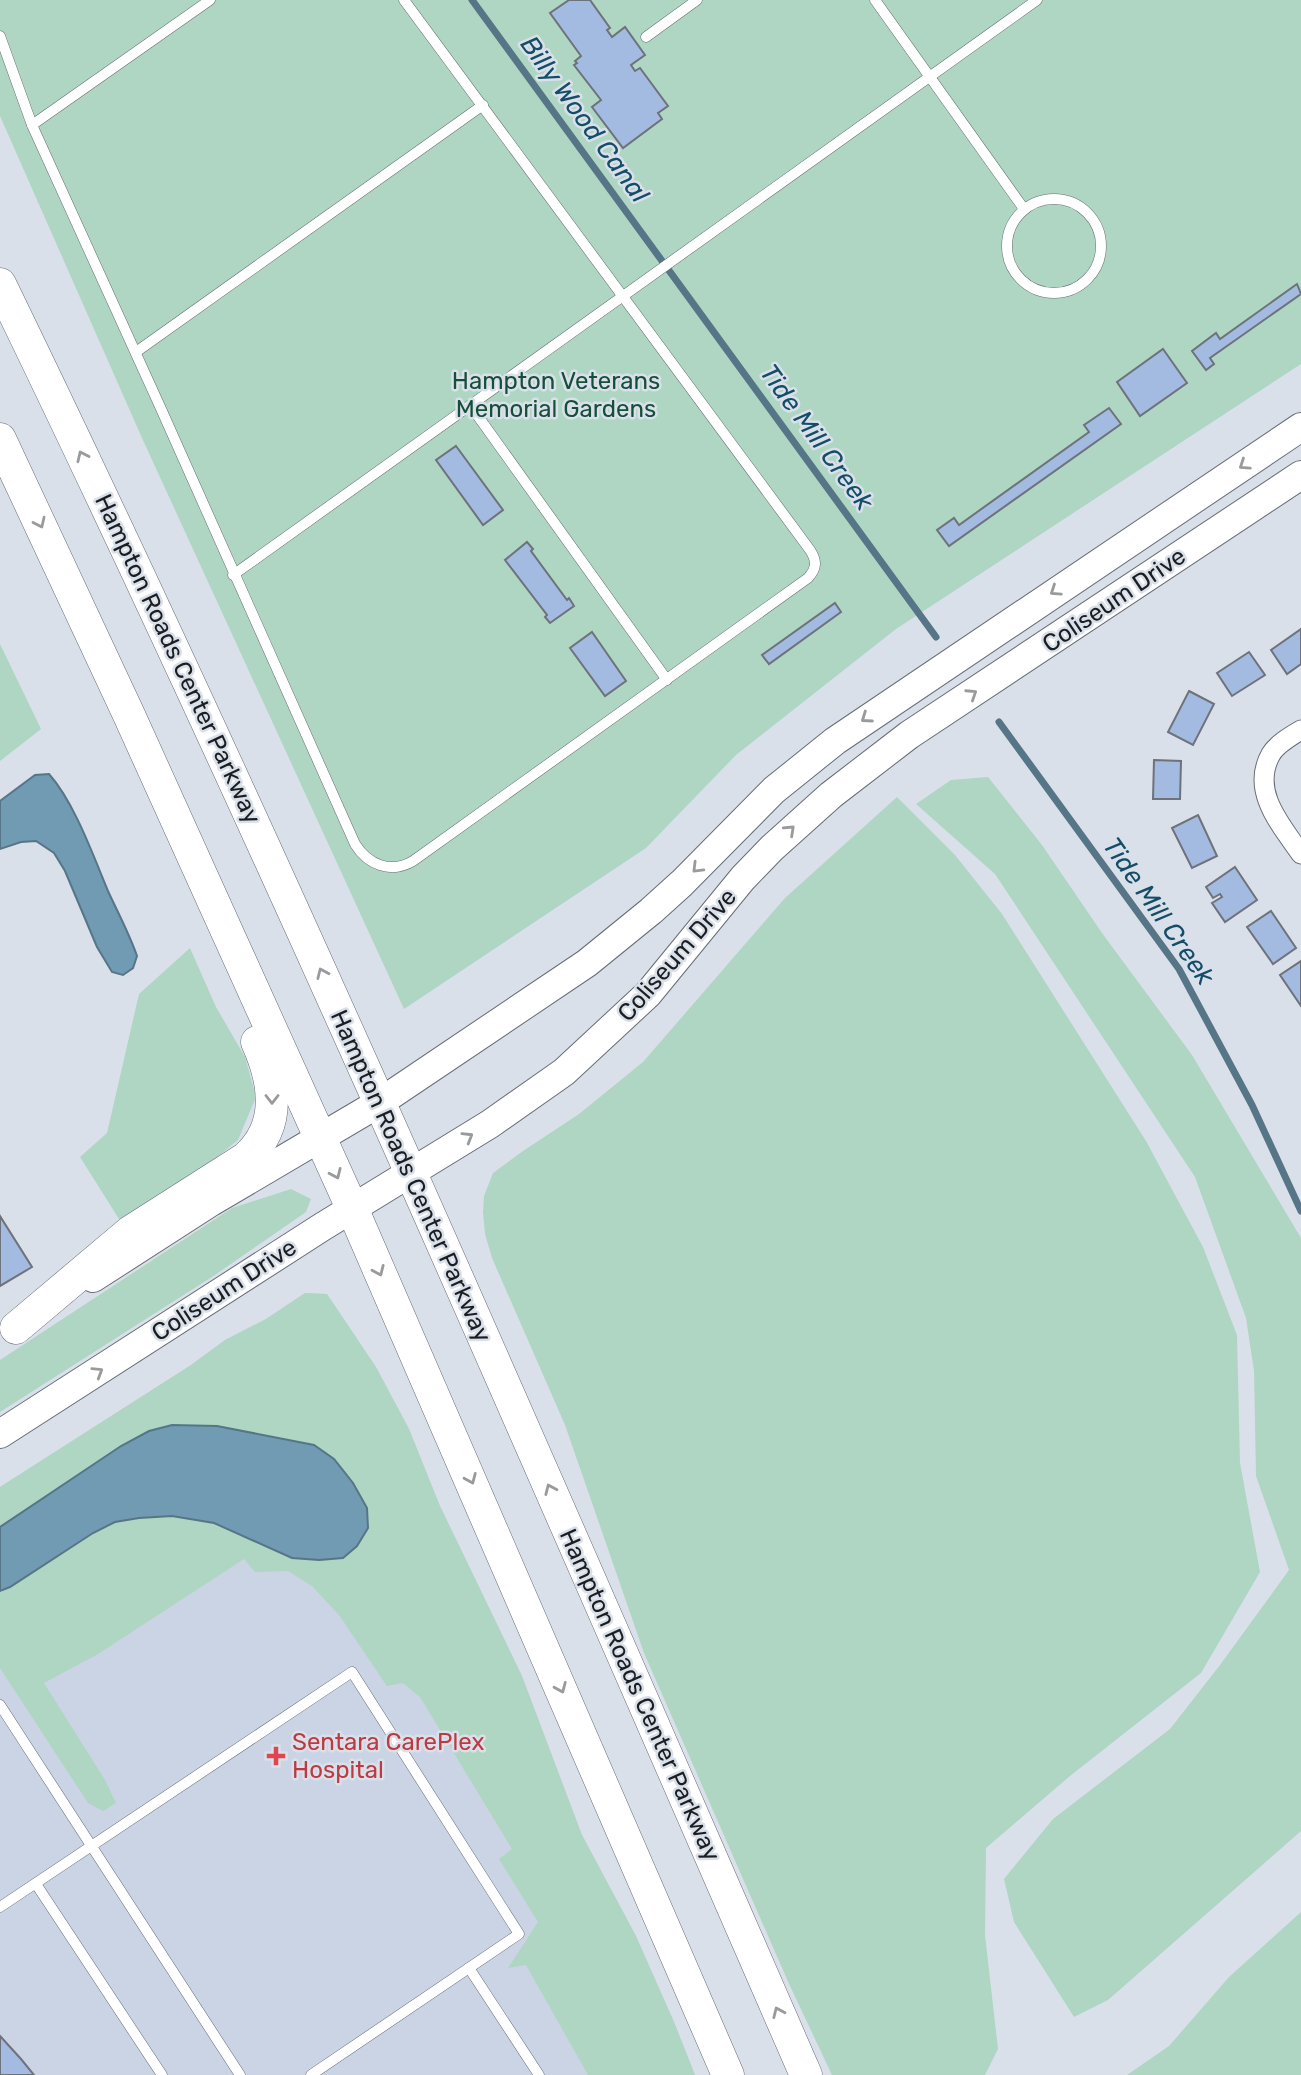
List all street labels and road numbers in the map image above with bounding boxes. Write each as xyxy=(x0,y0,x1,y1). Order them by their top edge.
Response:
street label: Hampton Roads Center Parkway xyxy=(89,490,267,828)
street label: Coliseum Drive xyxy=(1037,542,1191,658)
street label: Coliseum Drive xyxy=(612,883,742,1027)
street label: Hampton Roads Center Parkway xyxy=(325,1006,497,1346)
street label: Coliseum Drive xyxy=(147,1233,301,1347)
street label: Hampton Roads Center Parkway xyxy=(554,1525,726,1865)

